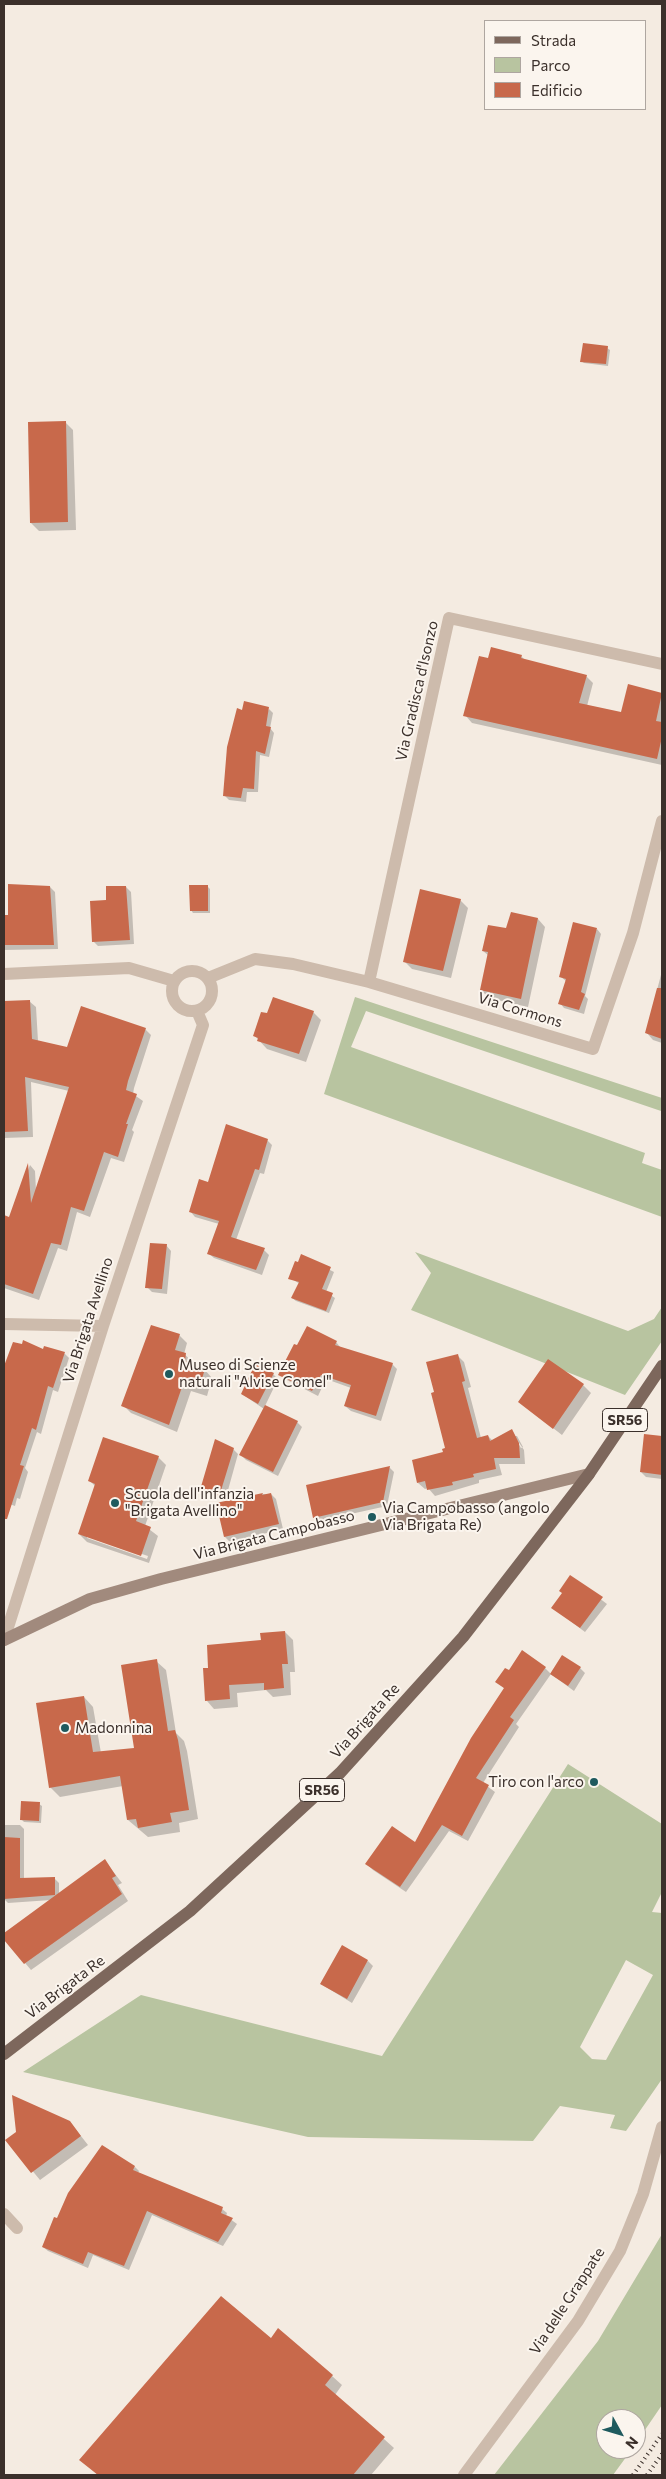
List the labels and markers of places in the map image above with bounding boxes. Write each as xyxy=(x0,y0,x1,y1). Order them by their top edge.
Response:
place label: Museo di Scienze naturali "Alvise Comel" xyxy=(179,1356,332,1391)
marker: Museo di Scienze naturali "Alvise Comel" xyxy=(163,1368,175,1380)
place label: Scuola dell'infanzia "Brigata Avellino" xyxy=(125,1485,254,1520)
marker: Scuola dell'infanzia "Brigata Avellino" xyxy=(109,1497,121,1509)
place label: Via Campobasso (angolo Via Brigata Re) xyxy=(382,1499,550,1534)
marker: Via Campobasso (angolo Via Brigata Re) xyxy=(366,1511,378,1523)
place label: Madonnina xyxy=(75,1719,152,1737)
marker: Madonnina xyxy=(59,1722,71,1734)
place label: Tiro con l'arco xyxy=(488,1773,584,1791)
marker: Tiro con l'arco xyxy=(588,1776,600,1788)

